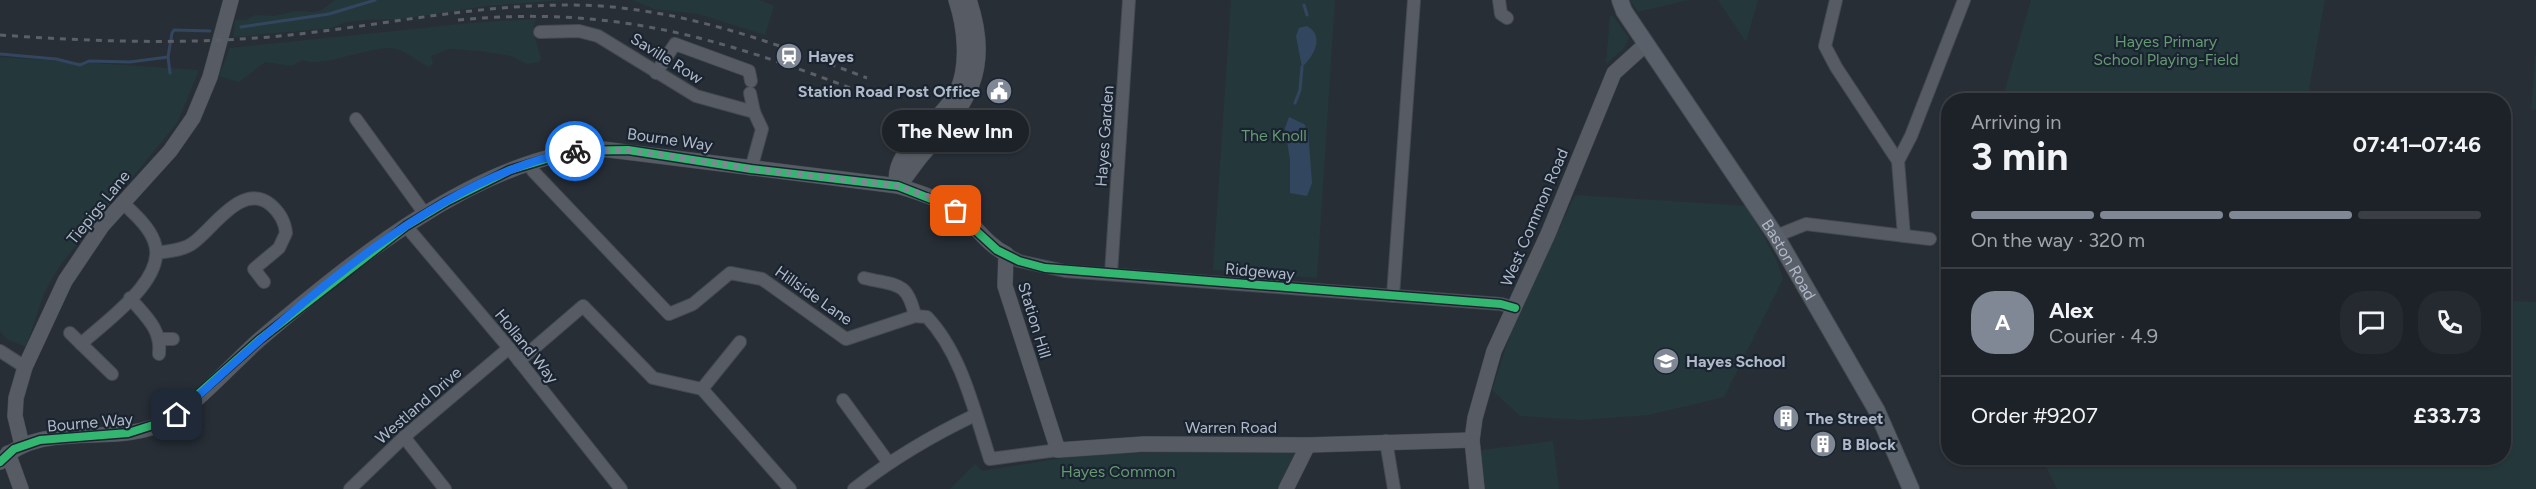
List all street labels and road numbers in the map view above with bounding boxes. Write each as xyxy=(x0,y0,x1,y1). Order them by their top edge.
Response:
street label: Saville Row xyxy=(627,29,707,88)
street label: Hayes Garden xyxy=(1091,85,1118,187)
street label: Bourne Way xyxy=(626,124,714,155)
street label: West Common Road xyxy=(1497,145,1572,289)
street label: Tiepigs Lane xyxy=(63,166,134,248)
street label: Baston Road xyxy=(1757,216,1820,303)
street label: Ridgeway xyxy=(1224,259,1296,284)
street label: Hillside Lane xyxy=(771,262,856,329)
street label: Station Hill xyxy=(1014,280,1055,361)
street label: Holland Way xyxy=(491,305,563,388)
street label: Westland Drive xyxy=(371,363,465,448)
street label: Bourne Way xyxy=(46,409,134,436)
street label: Warren Road xyxy=(1185,418,1277,437)

